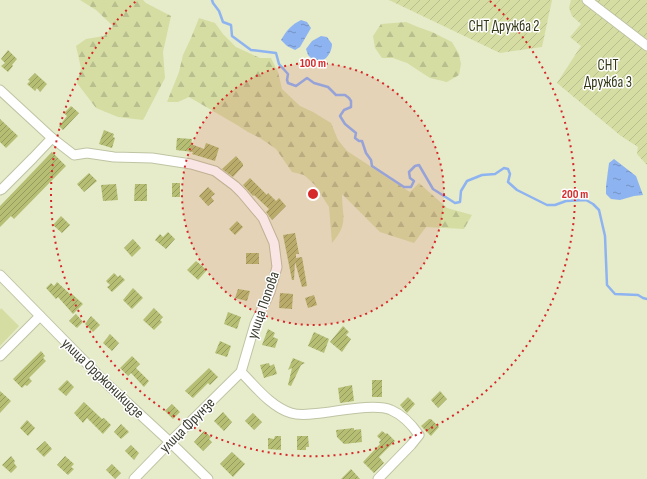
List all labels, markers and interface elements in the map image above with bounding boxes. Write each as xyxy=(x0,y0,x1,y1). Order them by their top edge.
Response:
park label: СНТ Дружба 2 xyxy=(468,17,540,36)
text: 100 m xyxy=(300,56,326,71)
park label: СНТ Дружба 3 xyxy=(584,56,632,92)
centre of rings xyxy=(306,187,320,201)
text: 200 m xyxy=(562,187,588,202)
street label: улица Попова xyxy=(243,269,284,341)
street label: улица Орджоникидзе xyxy=(57,334,148,423)
street label: улица Фрунзе xyxy=(156,394,219,457)

